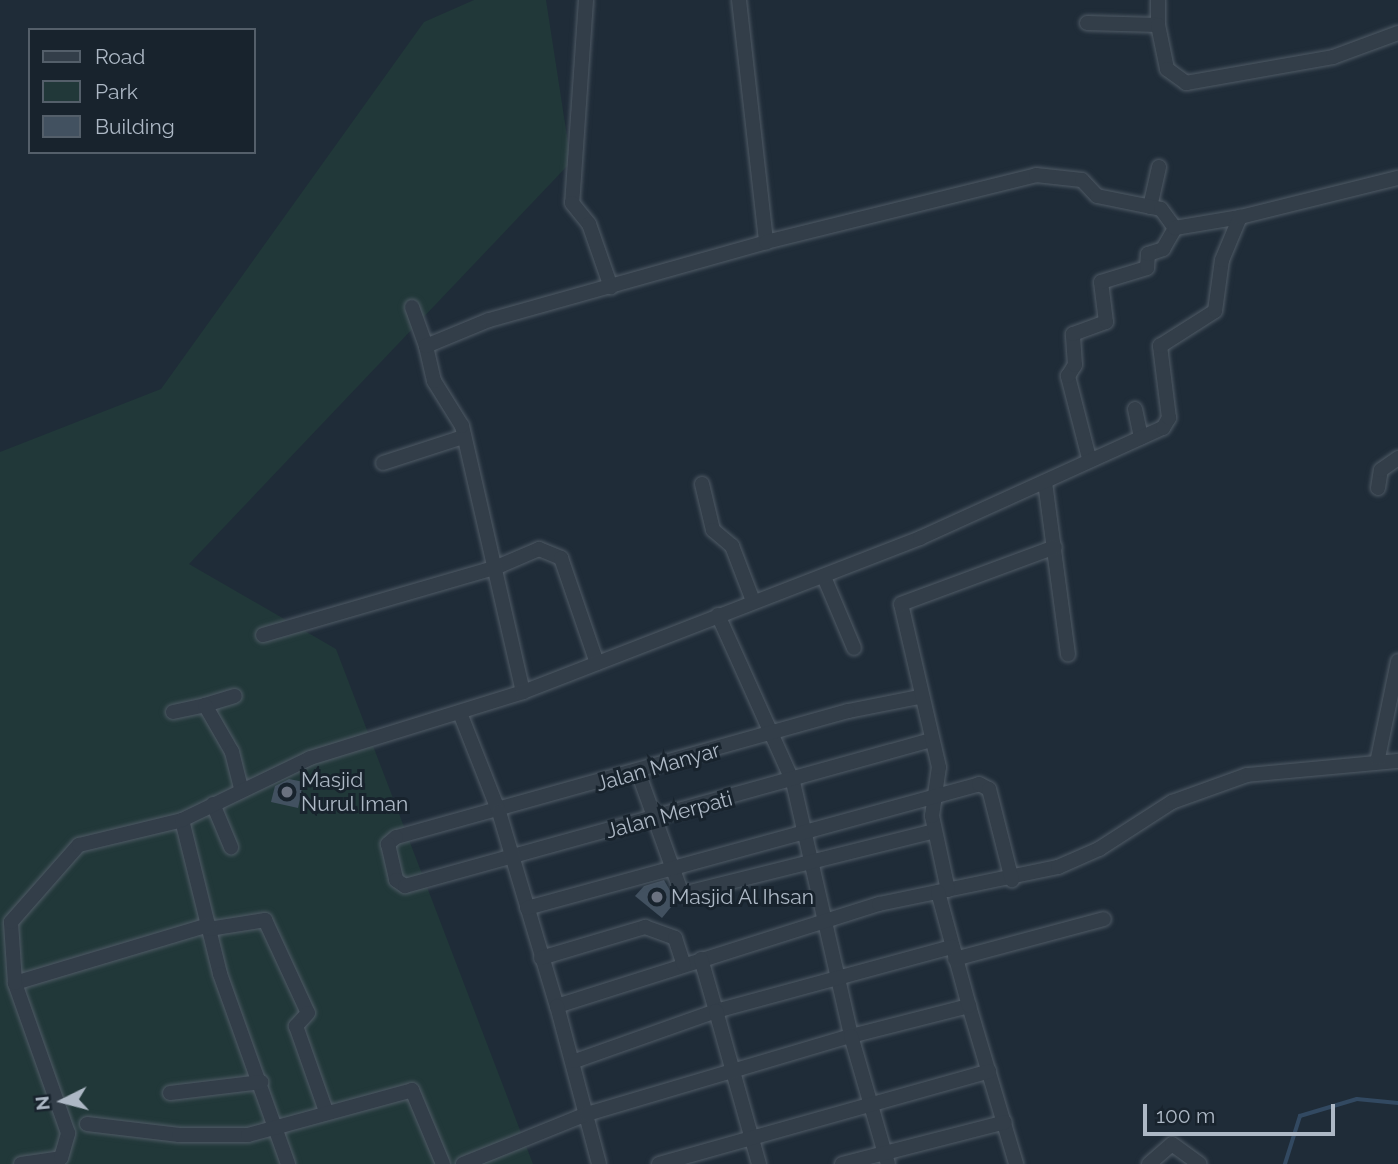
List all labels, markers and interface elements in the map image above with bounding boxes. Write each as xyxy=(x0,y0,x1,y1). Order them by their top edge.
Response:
legend xyxy=(28,28,256,154)
text: Road xyxy=(95,44,145,69)
text: Park xyxy=(95,79,138,104)
text: Building xyxy=(95,114,175,139)
street label: Jalan Manyar xyxy=(593,737,723,797)
place label: Masjid Nurul Iman xyxy=(301,767,409,817)
marker: Masjid Nurul Iman xyxy=(279,784,295,800)
street label: Jalan Merpati xyxy=(603,786,735,844)
place label: Masjid Al Ihsan xyxy=(671,884,815,910)
marker: Masjid Al Ihsan xyxy=(649,889,665,905)
north arrow xyxy=(28,1066,98,1136)
scale bar xyxy=(1146,1090,1338,1134)
text: N xyxy=(30,1095,54,1112)
text: 100 m xyxy=(1156,1103,1215,1128)

